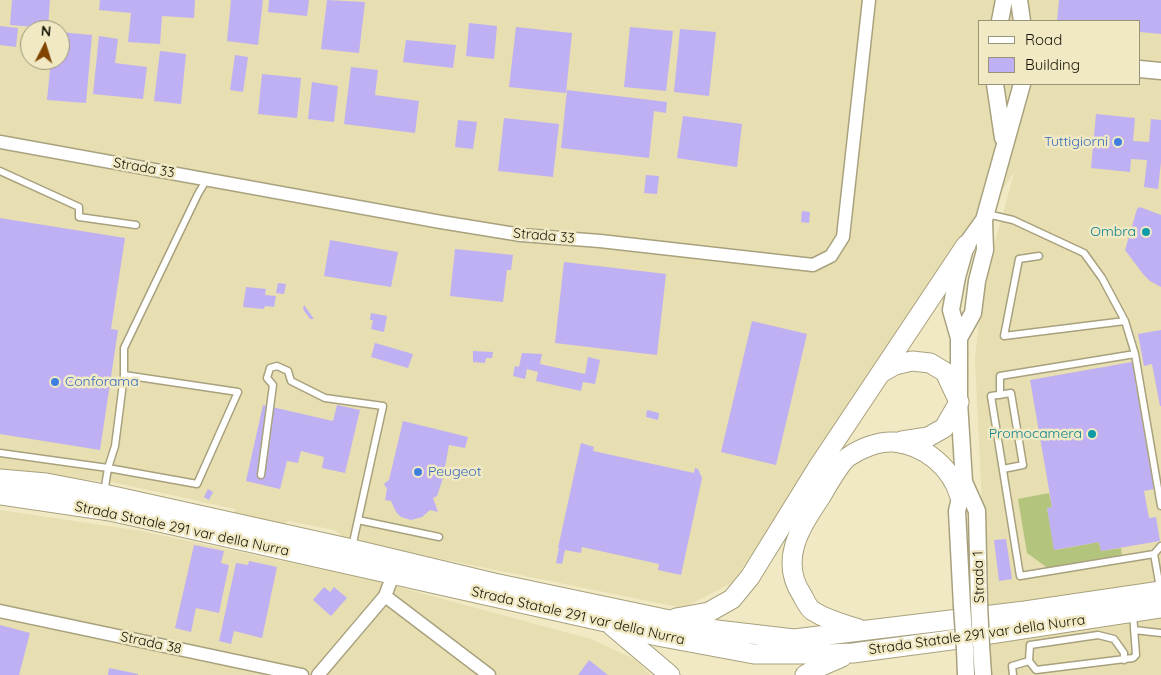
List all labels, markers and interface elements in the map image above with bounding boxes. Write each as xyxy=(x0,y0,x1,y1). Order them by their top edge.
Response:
north arrow xyxy=(20,20,70,70)
legend xyxy=(978,20,1141,85)
text: N xyxy=(40,22,52,40)
text: Road xyxy=(1025,30,1062,49)
text: Building xyxy=(1025,55,1080,74)
place label: Tuttigiorni xyxy=(1044,134,1108,150)
marker: Tuttigiorni xyxy=(1112,136,1124,148)
street label: Strada 33 xyxy=(112,154,176,182)
place label: Ombra xyxy=(1090,224,1136,240)
street label: Strada 33 xyxy=(512,225,576,247)
marker: Ombra xyxy=(1140,226,1152,238)
place label: Conforama xyxy=(65,374,139,390)
marker: Conforama xyxy=(49,376,61,388)
place label: Promocamera xyxy=(989,426,1082,442)
marker: Promocamera xyxy=(1086,428,1098,440)
place label: Peugeot xyxy=(428,464,482,480)
marker: Peugeot xyxy=(412,466,424,478)
street label: Strada Statale 291 var della Nurra xyxy=(73,498,291,560)
street label: Strada 1 xyxy=(970,551,988,603)
street label: Strada Statale 291 var della Nurra xyxy=(470,583,686,649)
street label: Strada Statale 291 var della Nurra xyxy=(868,611,1086,659)
street label: Strada 38 xyxy=(119,628,183,658)

